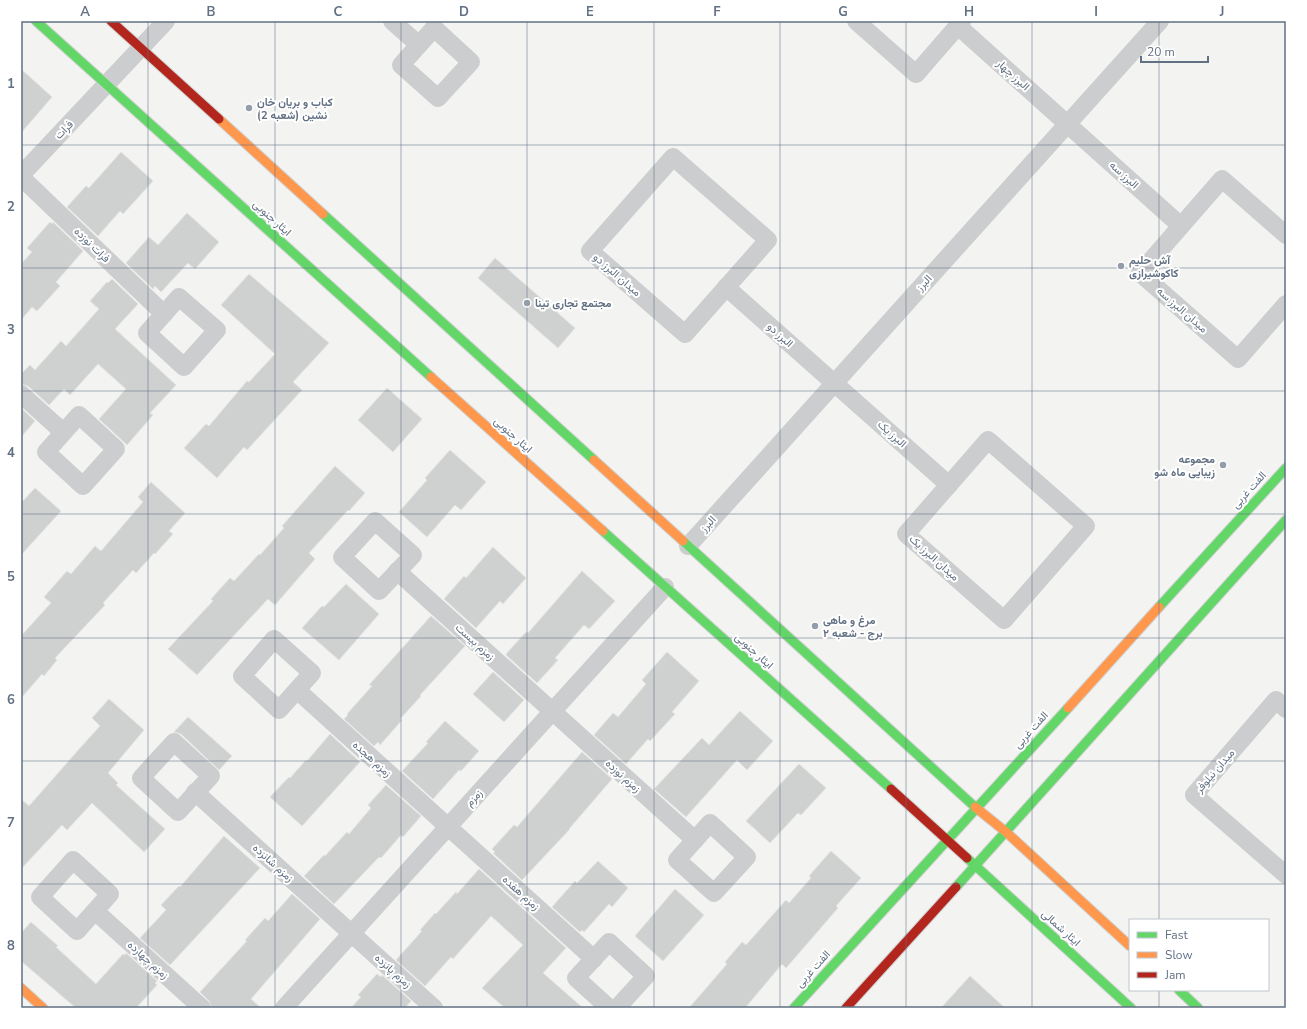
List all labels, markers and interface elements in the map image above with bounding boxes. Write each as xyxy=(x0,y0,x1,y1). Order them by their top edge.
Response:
text: A xyxy=(80,3,90,21)
text: B xyxy=(207,3,216,21)
text: C xyxy=(334,3,343,21)
text: D xyxy=(459,3,469,21)
text: E xyxy=(586,3,594,21)
text: F xyxy=(713,3,721,21)
text: G xyxy=(838,3,848,21)
text: H xyxy=(964,3,974,21)
text: I xyxy=(1094,3,1098,21)
text: J xyxy=(1219,3,1224,21)
scale bar xyxy=(1141,38,1208,64)
text: 20 m xyxy=(1147,44,1175,60)
street label: البرز چهار xyxy=(992,55,1033,94)
text: 1 xyxy=(7,75,15,93)
place label: کباب و بریان خان نشین (شعبه 2) xyxy=(257,95,333,123)
marker: کباب و بریان خان نشین (شعبه 2) xyxy=(244,103,254,113)
street label: فرات xyxy=(51,117,77,143)
street label: البرز سه xyxy=(1106,158,1142,192)
street label: ایثار جنوبی xyxy=(250,197,294,239)
text: 2 xyxy=(7,198,15,216)
street label: فرات نوزده xyxy=(71,224,113,266)
street label: میدان البرز دو xyxy=(590,250,644,300)
place label: آش حلیم کاکوشیرازی xyxy=(1129,253,1179,281)
marker: آش حلیم کاکوشیرازی xyxy=(1116,261,1126,271)
street label: البرز xyxy=(912,272,935,295)
street label: میدان البرز سه xyxy=(1153,284,1211,336)
place label: مجتمع تجاری تینا xyxy=(535,296,612,311)
marker: مجتمع تجاری تینا xyxy=(522,298,532,308)
street label: البرز دو xyxy=(764,319,796,351)
text: 3 xyxy=(7,321,15,339)
street label: ایثار جنوبی xyxy=(491,414,535,456)
street label: البرز یک xyxy=(874,417,910,451)
text: 4 xyxy=(7,444,15,462)
place label: مجموعه زیبایی ماه شو xyxy=(1154,452,1215,480)
marker: مجموعه زیبایی ماه شو xyxy=(1218,460,1228,470)
street label: الفت غربی xyxy=(1228,468,1270,512)
street label: البرز xyxy=(696,513,719,536)
street label: میدان البرز یک xyxy=(906,532,962,585)
text: 5 xyxy=(7,568,15,586)
place label: مرغ و ماهی برج - شعبه ۲ xyxy=(823,613,883,641)
street label: زمزم بیست xyxy=(452,620,498,664)
marker: مرغ و ماهی برج - شعبه ۲ xyxy=(810,621,820,631)
street label: ایثار جنوبی xyxy=(732,630,776,672)
text: 6 xyxy=(7,691,15,709)
street label: الفت غربی xyxy=(1010,708,1052,752)
street label: زمزم هجده xyxy=(349,737,395,781)
street label: میدان نیلوفر xyxy=(1191,746,1238,797)
street label: زمزم نوزده xyxy=(602,756,644,796)
street label: زمزم xyxy=(462,786,486,810)
text: 7 xyxy=(7,814,15,832)
street label: زمزم شانزده xyxy=(249,841,297,885)
street label: زمزم هفده xyxy=(499,872,543,914)
street label: ایثار شمالی xyxy=(1038,906,1084,950)
legend xyxy=(1129,919,1269,991)
text: Fast xyxy=(1165,927,1188,943)
text: 8 xyxy=(7,937,15,955)
street label: زمزم چهارده xyxy=(124,938,172,983)
street label: الفت غربی xyxy=(792,947,834,991)
text: Slow xyxy=(1165,947,1193,963)
street label: زمزم پانزده xyxy=(371,950,415,992)
text: Jam xyxy=(1164,967,1186,983)

